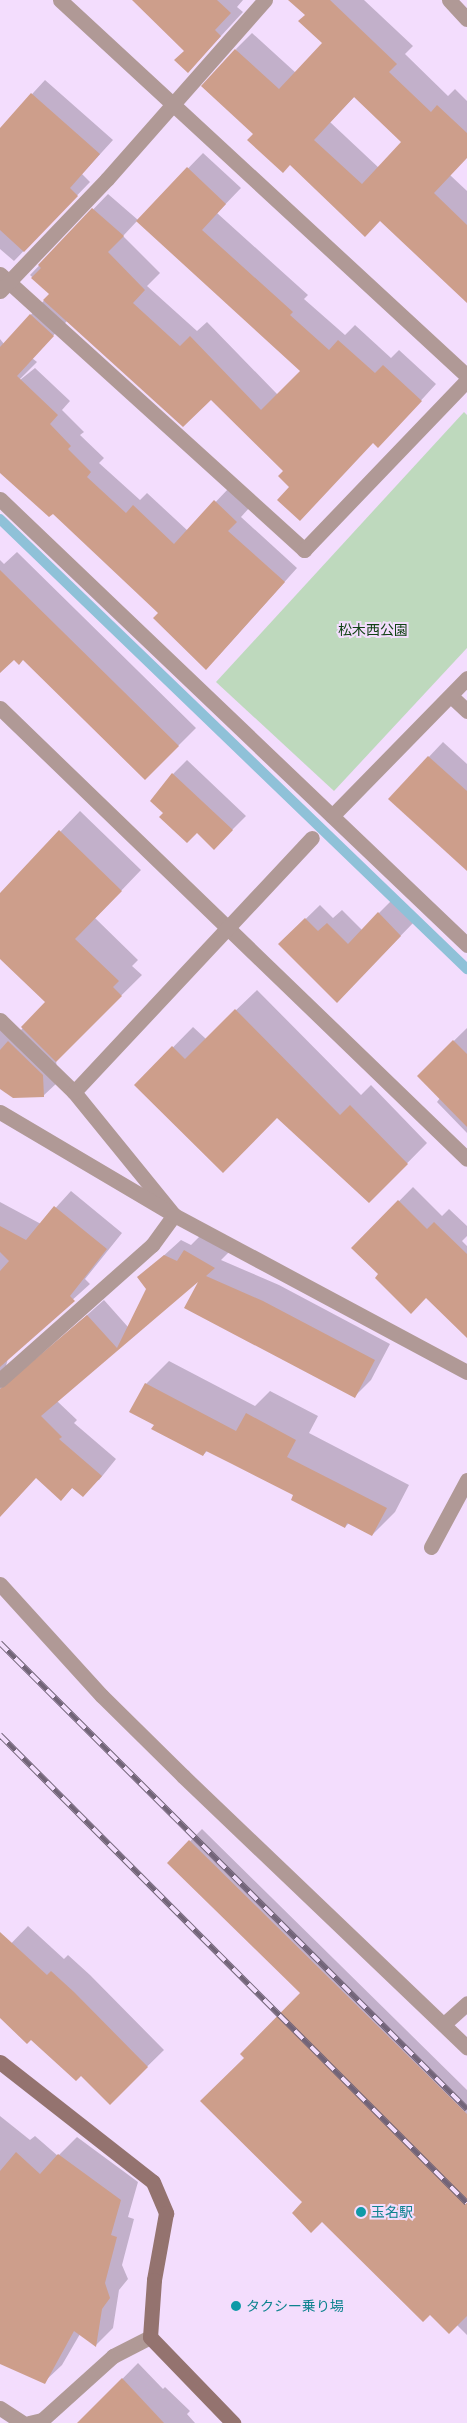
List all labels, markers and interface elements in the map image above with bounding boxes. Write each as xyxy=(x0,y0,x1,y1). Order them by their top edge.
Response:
park label: 松木西公園 xyxy=(338,622,408,638)
place label: 玉名駅 xyxy=(371,2204,413,2220)
marker: 玉名駅 xyxy=(355,2206,367,2218)
place label: タクシー乗り場 xyxy=(246,2298,344,2314)
marker: タクシー乗り場 xyxy=(230,2300,242,2312)

